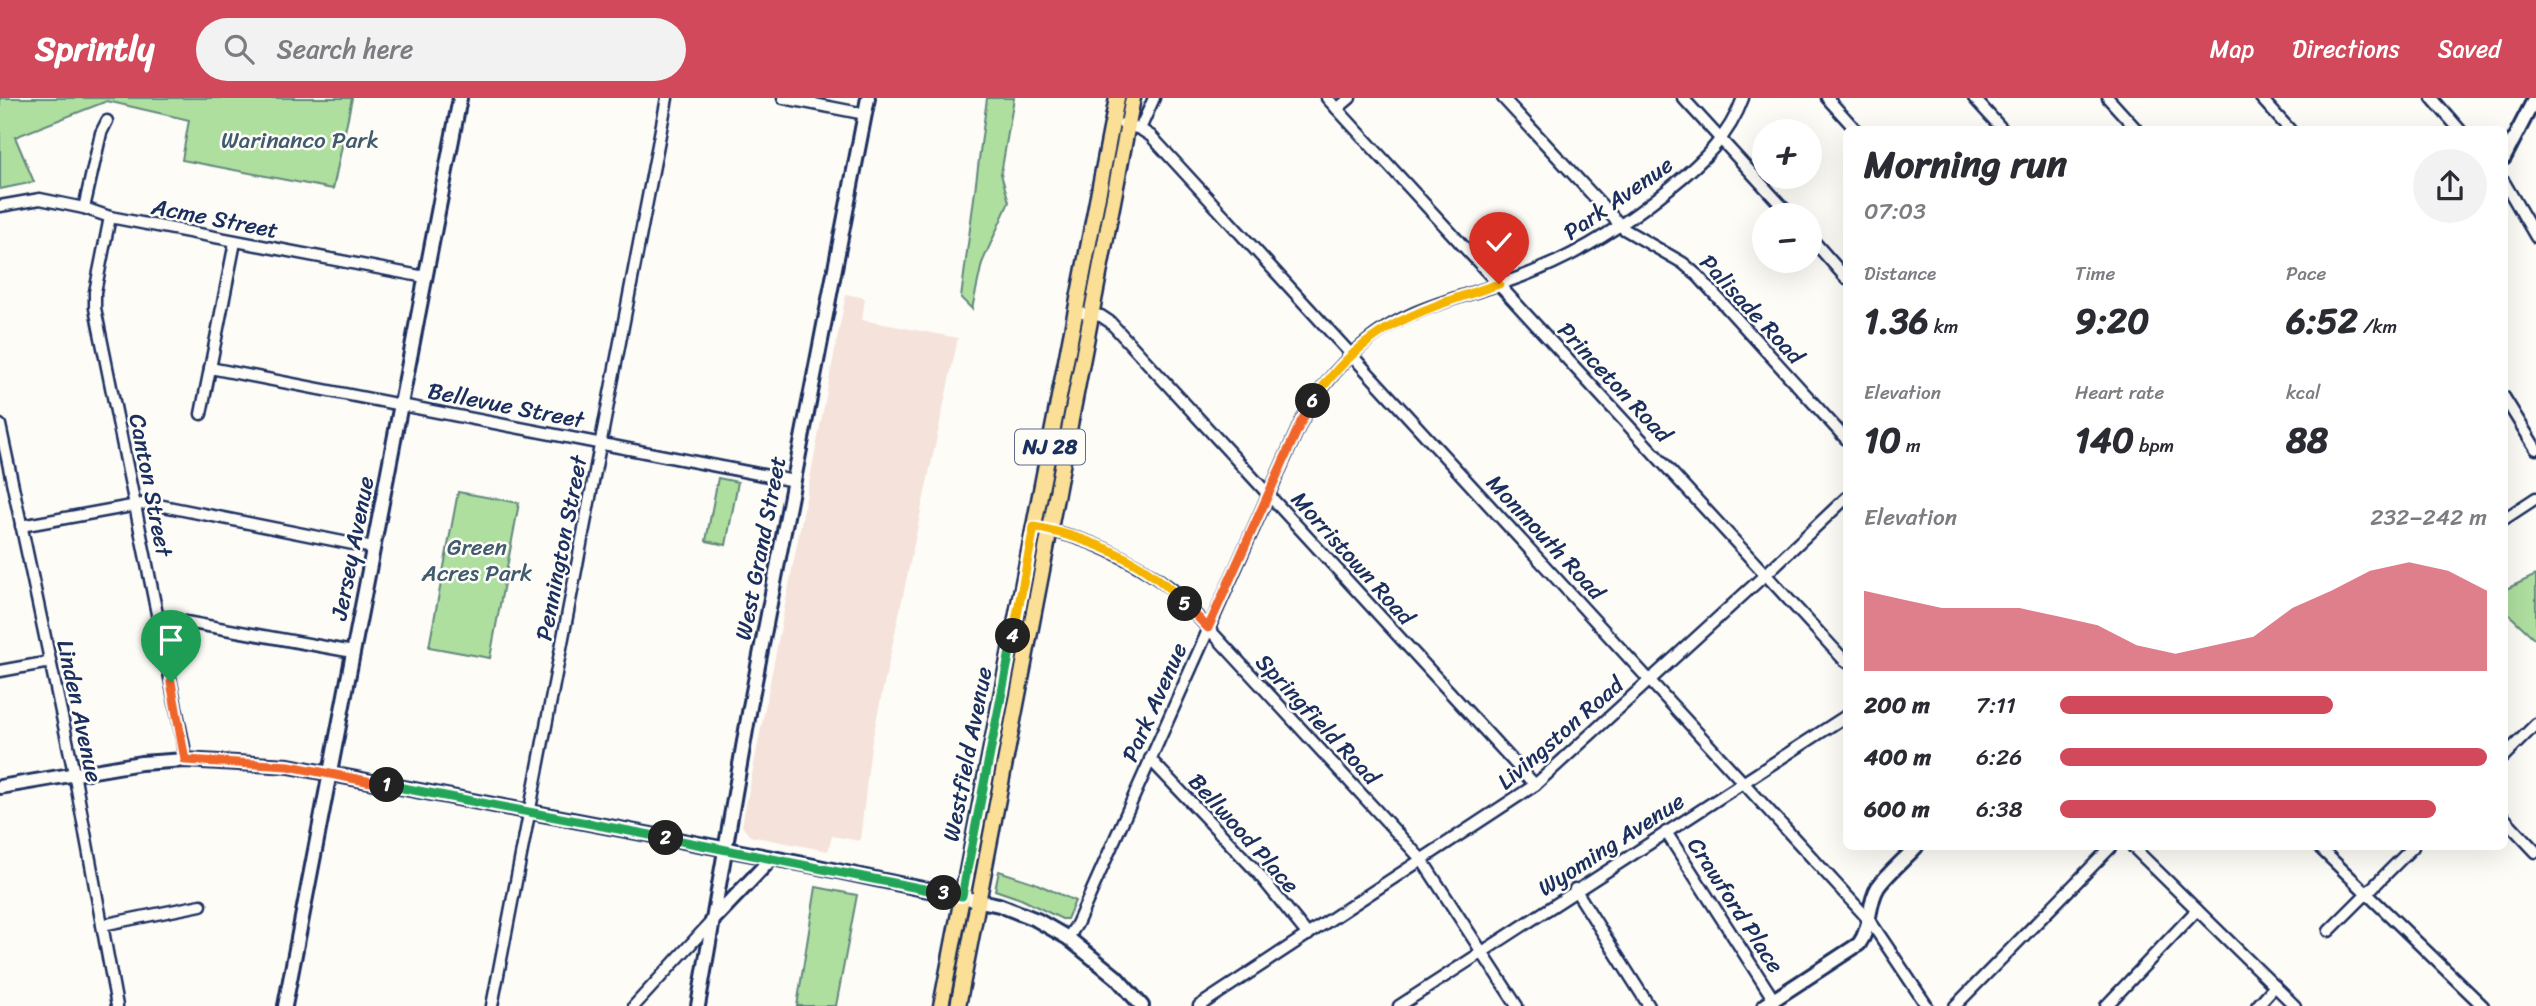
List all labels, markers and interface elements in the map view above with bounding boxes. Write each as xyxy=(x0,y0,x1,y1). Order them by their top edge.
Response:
search box xyxy=(196,18,686,81)
text: Sprintly xyxy=(35,20,154,78)
text: Search here xyxy=(276,26,413,72)
text: Map xyxy=(2210,28,2254,70)
text: Directions xyxy=(2292,28,2400,70)
text: Saved xyxy=(2438,28,2501,70)
icon: search xyxy=(220,30,258,68)
map controls xyxy=(1752,119,1822,273)
button: + xyxy=(1752,119,1822,189)
park label: Warinanco Park xyxy=(221,120,379,161)
text: Morning run xyxy=(1864,131,2067,198)
street label: Park Avenue xyxy=(1554,145,1682,252)
button: share xyxy=(2413,149,2487,223)
street label: Acme Street xyxy=(147,186,282,251)
text: 07:03 xyxy=(1864,191,1926,232)
button: − xyxy=(1752,203,1822,273)
pin xyxy=(1469,212,1529,284)
icon: check xyxy=(1480,223,1518,261)
street label: Palisade Road xyxy=(1689,244,1816,376)
text: Distance xyxy=(1864,257,1936,290)
text: Time xyxy=(2075,257,2115,290)
text: Pace xyxy=(2286,257,2326,290)
text: 1.36 xyxy=(1864,290,1929,352)
text: 9:20 xyxy=(2075,290,2149,352)
text: 6:52 xyxy=(2286,290,2358,352)
text: km xyxy=(1929,310,1958,343)
text: /km xyxy=(2358,310,2397,343)
street label: Princeton Road xyxy=(1547,312,1684,454)
street label: Bellevue Street xyxy=(424,370,589,441)
text: Elevation xyxy=(1864,376,1941,409)
text: Heart rate xyxy=(2075,376,2164,409)
text: kcal xyxy=(2286,376,2321,409)
pin: 6 xyxy=(1296,384,1330,418)
text: 6 xyxy=(1307,384,1318,417)
text: 10 xyxy=(1864,409,1901,471)
text: 140 xyxy=(2075,409,2134,471)
text: 88 xyxy=(2286,409,2328,471)
street label: Canton Street xyxy=(117,410,185,562)
text: m xyxy=(1901,429,1921,462)
text: bpm xyxy=(2134,429,2174,462)
road number: NJ 28 xyxy=(1015,430,1085,464)
street label: Pennington Street xyxy=(523,450,600,644)
street label: West Grand Street xyxy=(723,453,798,644)
street label: Monmouth Road xyxy=(1476,464,1617,612)
street label: Jersey Avenue xyxy=(318,473,387,624)
street label: Morristown Road xyxy=(1280,481,1426,637)
text: Elevation xyxy=(1864,497,1957,538)
text: 232–242 m xyxy=(2370,497,2487,538)
park label: Green Acres Park xyxy=(421,527,532,594)
pin: 5 xyxy=(1168,587,1202,622)
text: 5 xyxy=(1179,587,1190,620)
pin xyxy=(141,610,201,682)
pin: 4 xyxy=(996,618,1030,654)
text: 4 xyxy=(1007,619,1018,652)
icon: arrive xyxy=(152,621,190,659)
street label: Linden Avenue xyxy=(44,636,115,787)
street label: Park Avenue xyxy=(1110,636,1199,769)
street label: Springfield Road xyxy=(1245,644,1392,796)
street label: Westfield Avenue xyxy=(930,663,1005,845)
street label: Livingston Road xyxy=(1487,665,1635,801)
text: 200 m xyxy=(1864,685,1930,726)
text: 7:11 xyxy=(1976,685,2016,726)
text: 400 m xyxy=(1864,737,1931,778)
text: 6:26 xyxy=(1976,737,2022,778)
street label: Bellwood Place xyxy=(1178,763,1310,904)
pin: 1 xyxy=(370,768,404,802)
text: 1 xyxy=(382,768,391,801)
street label: Wyoming Avenue xyxy=(1529,781,1693,908)
text: 600 m xyxy=(1864,789,1930,830)
text: 6:38 xyxy=(1976,789,2023,830)
pin: 2 xyxy=(648,820,684,856)
text: 2 xyxy=(660,821,671,854)
street label: Crawford Place xyxy=(1676,829,1795,982)
pin: 3 xyxy=(926,876,962,910)
text: 3 xyxy=(938,876,949,909)

